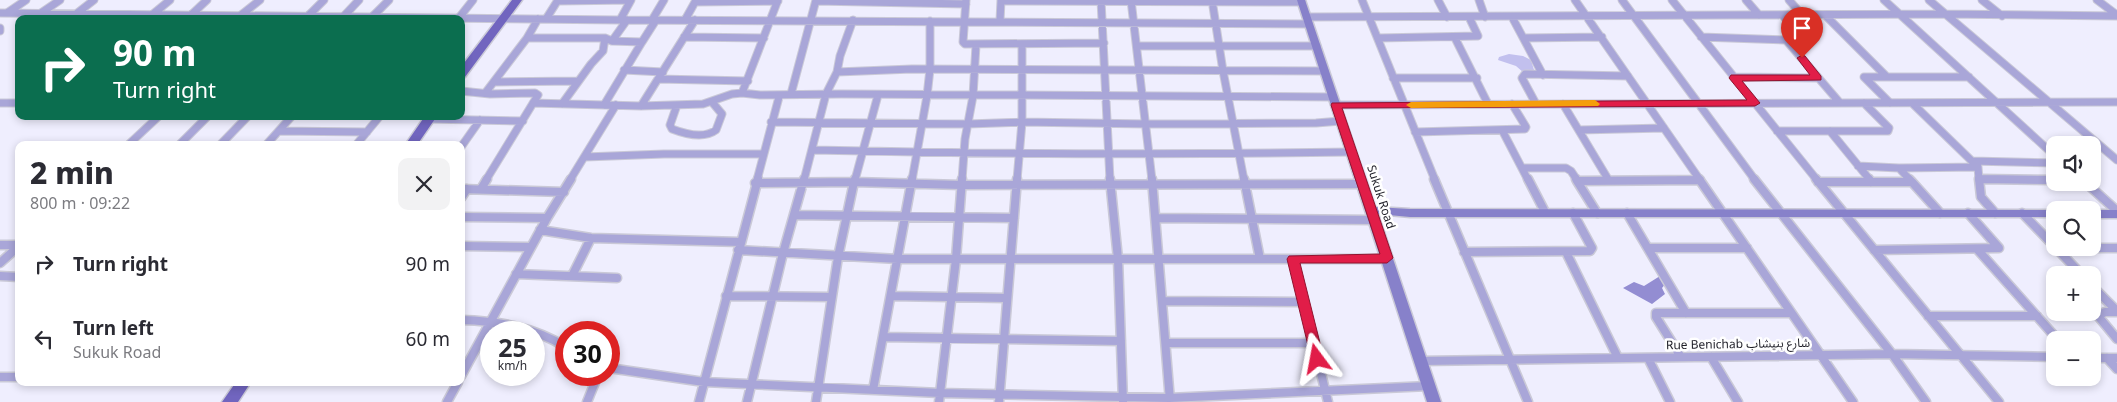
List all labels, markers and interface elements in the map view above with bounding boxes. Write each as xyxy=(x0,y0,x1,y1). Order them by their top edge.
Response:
pin xyxy=(1781,7,1823,58)
icon: arrive xyxy=(1788,14,1816,42)
text: 90 m xyxy=(113,29,196,76)
icon: right xyxy=(30,35,95,100)
text: Turn right xyxy=(113,74,216,104)
map controls xyxy=(2046,136,2101,386)
button: sound xyxy=(2046,136,2101,191)
text: 2 min xyxy=(30,152,114,193)
button: close xyxy=(398,158,450,210)
street label: Sukuk Road xyxy=(1363,163,1400,231)
text: 800 m · 09:22 xyxy=(30,192,130,214)
button: search xyxy=(2046,201,2101,256)
icon: right xyxy=(30,250,58,278)
text: Turn right xyxy=(73,251,168,277)
text: 90 m xyxy=(406,251,450,277)
button: + xyxy=(2046,266,2101,321)
text: Turn left xyxy=(73,315,154,341)
speed limit sign: 30 xyxy=(555,321,620,386)
icon: left xyxy=(30,325,58,353)
text: 60 m xyxy=(406,326,450,352)
text: 25 xyxy=(498,330,527,364)
button: − xyxy=(2046,331,2101,386)
position arrow xyxy=(1290,332,1342,384)
street label: Rue Benichab شارع بنيشاب xyxy=(1666,334,1810,354)
text: Sukuk Road xyxy=(73,341,161,363)
text: km/h xyxy=(498,357,527,374)

